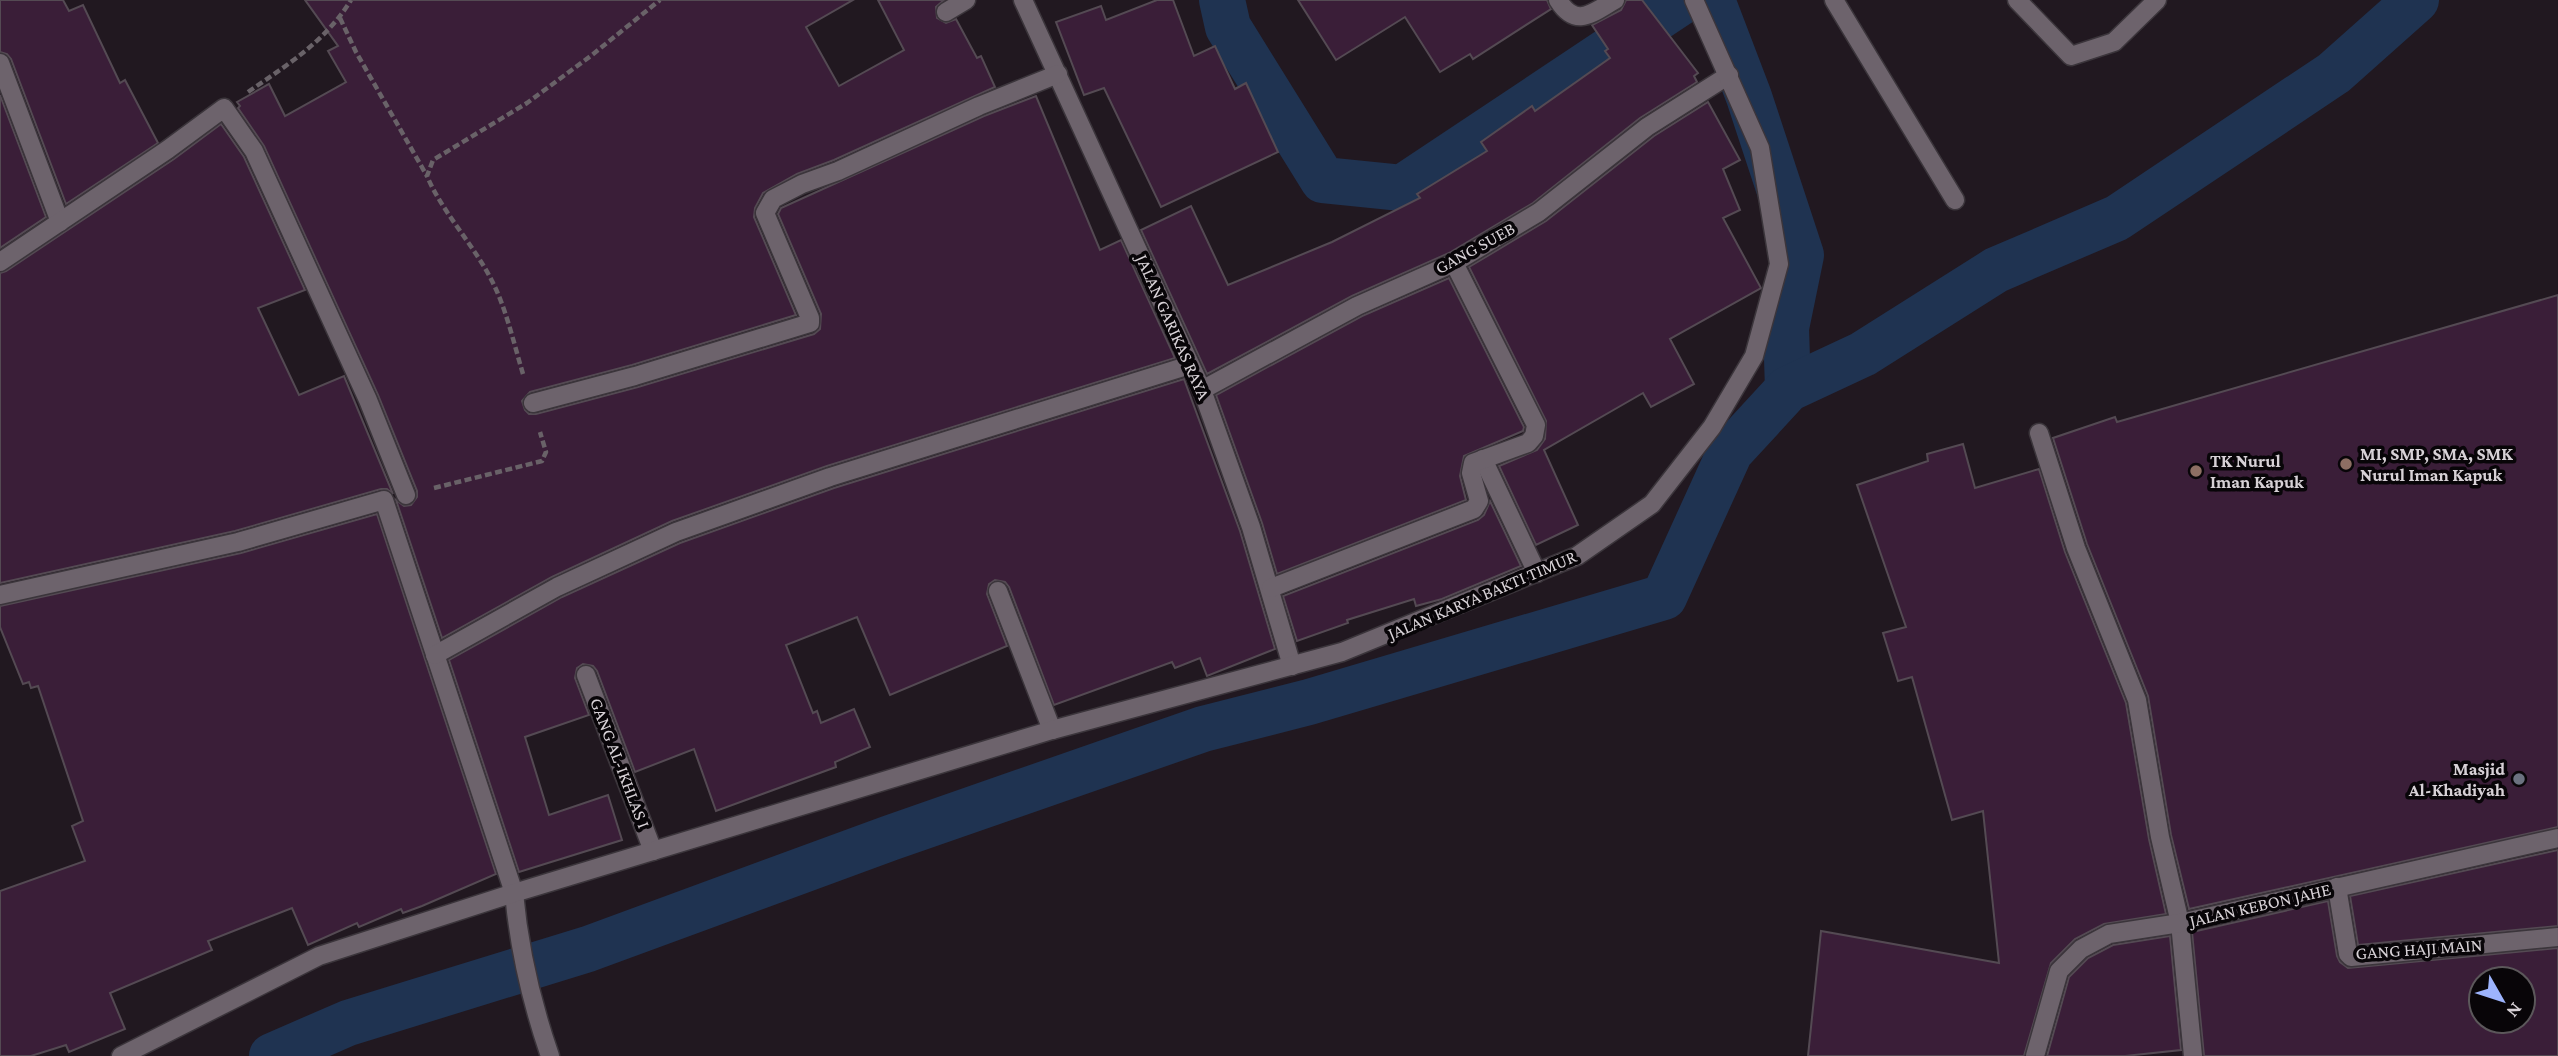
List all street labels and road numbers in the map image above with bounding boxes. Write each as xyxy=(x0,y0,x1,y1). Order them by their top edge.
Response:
street label: GANG SUEB xyxy=(1432,218,1518,278)
street label: JALAN GARIKAS RAYA xyxy=(1131,249,1214,403)
street label: JALAN KARYA BAKTI TIMUR xyxy=(1383,546,1580,645)
street label: GANG AL-IKHLAS I xyxy=(586,695,654,831)
street label: JALAN KEBON JAHE xyxy=(2185,879,2333,931)
street label: GANG HAJI MAIN xyxy=(2355,935,2483,963)

